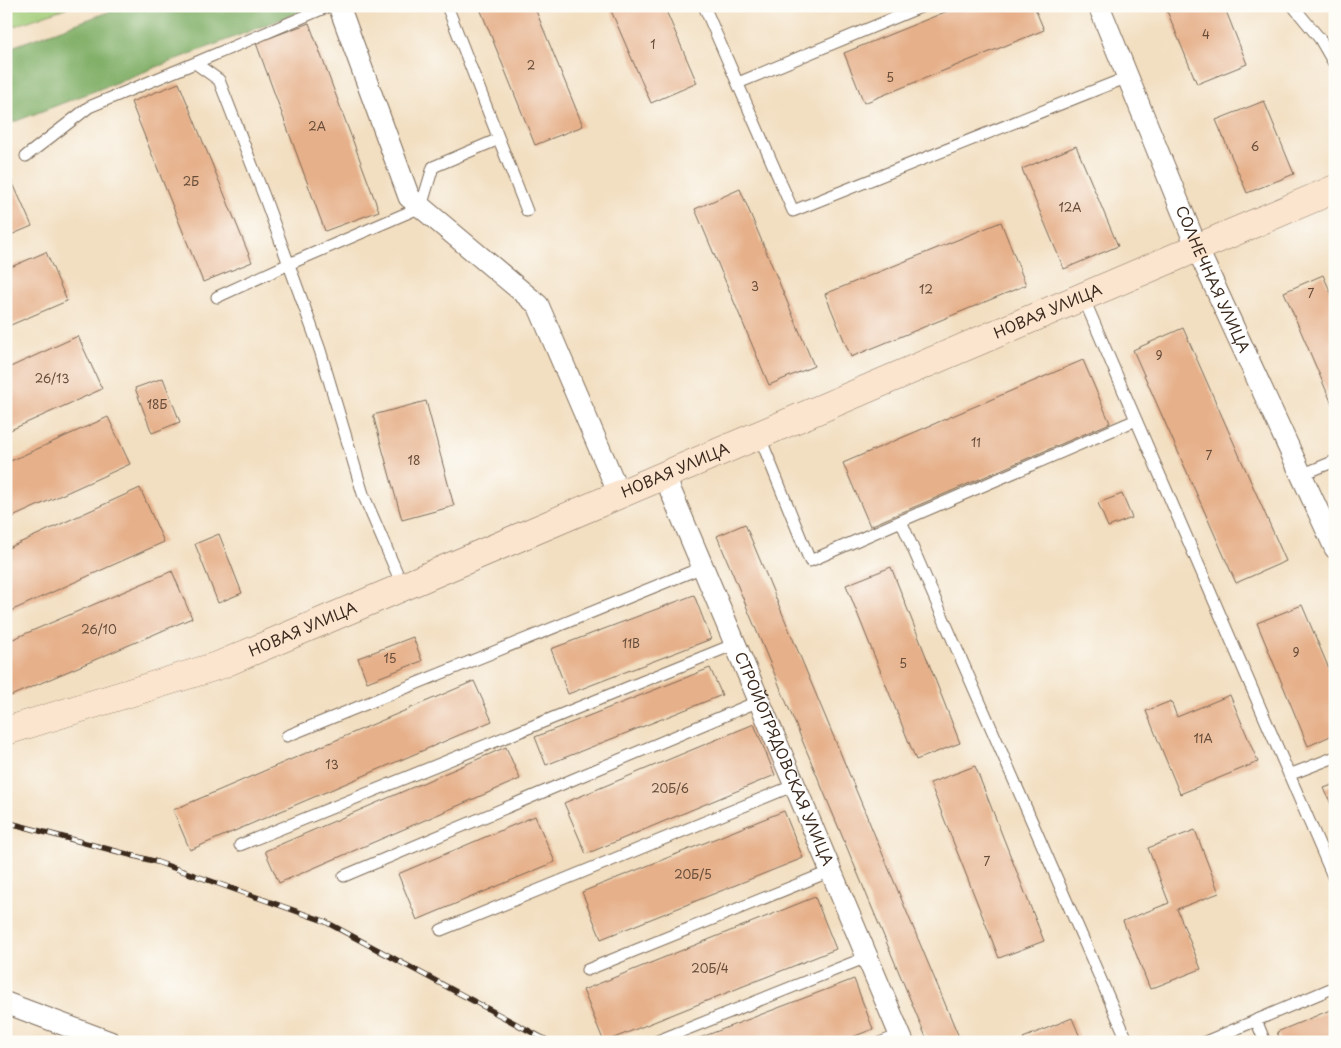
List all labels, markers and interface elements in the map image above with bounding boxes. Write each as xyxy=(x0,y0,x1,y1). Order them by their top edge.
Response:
house number: 4 xyxy=(1202,25,1210,43)
house number: 1 xyxy=(650,35,656,53)
house number: 2 xyxy=(527,56,535,74)
house number: 5 xyxy=(886,68,894,86)
house number: 2А xyxy=(308,117,326,135)
house number: 6 xyxy=(1251,137,1259,155)
house number: 2Б xyxy=(183,172,199,190)
house number: 12А xyxy=(1058,198,1082,216)
street label: СОЛНЕЧНАЯ УЛИЦА xyxy=(1171,202,1257,356)
house number: 3 xyxy=(751,277,759,295)
street label: НОВАЯ УЛИЦА xyxy=(989,277,1105,344)
house number: 12 xyxy=(919,280,933,298)
house number: 7 xyxy=(1308,284,1315,302)
house number: 9 xyxy=(1155,346,1163,364)
house number: 26/13 xyxy=(35,369,69,387)
house number: 18Б xyxy=(147,395,168,413)
house number: 11 xyxy=(971,433,981,451)
street label: НОВАЯ УЛИЦА xyxy=(617,436,733,503)
house number: 7 xyxy=(1206,446,1213,464)
house number: 18 xyxy=(408,451,420,469)
street label: НОВАЯ УЛИЦА xyxy=(244,595,360,662)
house number: 26/10 xyxy=(81,620,117,638)
house number: 11В xyxy=(622,634,640,652)
house number: 9 xyxy=(1292,643,1300,661)
street label: СТРОЙОТРЯДОВСКАЯ УЛИЦА xyxy=(730,648,840,869)
house number: 15 xyxy=(383,649,397,667)
house number: 5 xyxy=(899,654,907,672)
house number: 11А xyxy=(1193,729,1213,747)
house number: 13 xyxy=(325,755,339,773)
house number: 20Б/6 xyxy=(651,779,689,797)
house number: 7 xyxy=(984,852,991,870)
house number: 20Б/5 xyxy=(674,865,712,883)
house number: 20Б/4 xyxy=(691,959,729,977)

